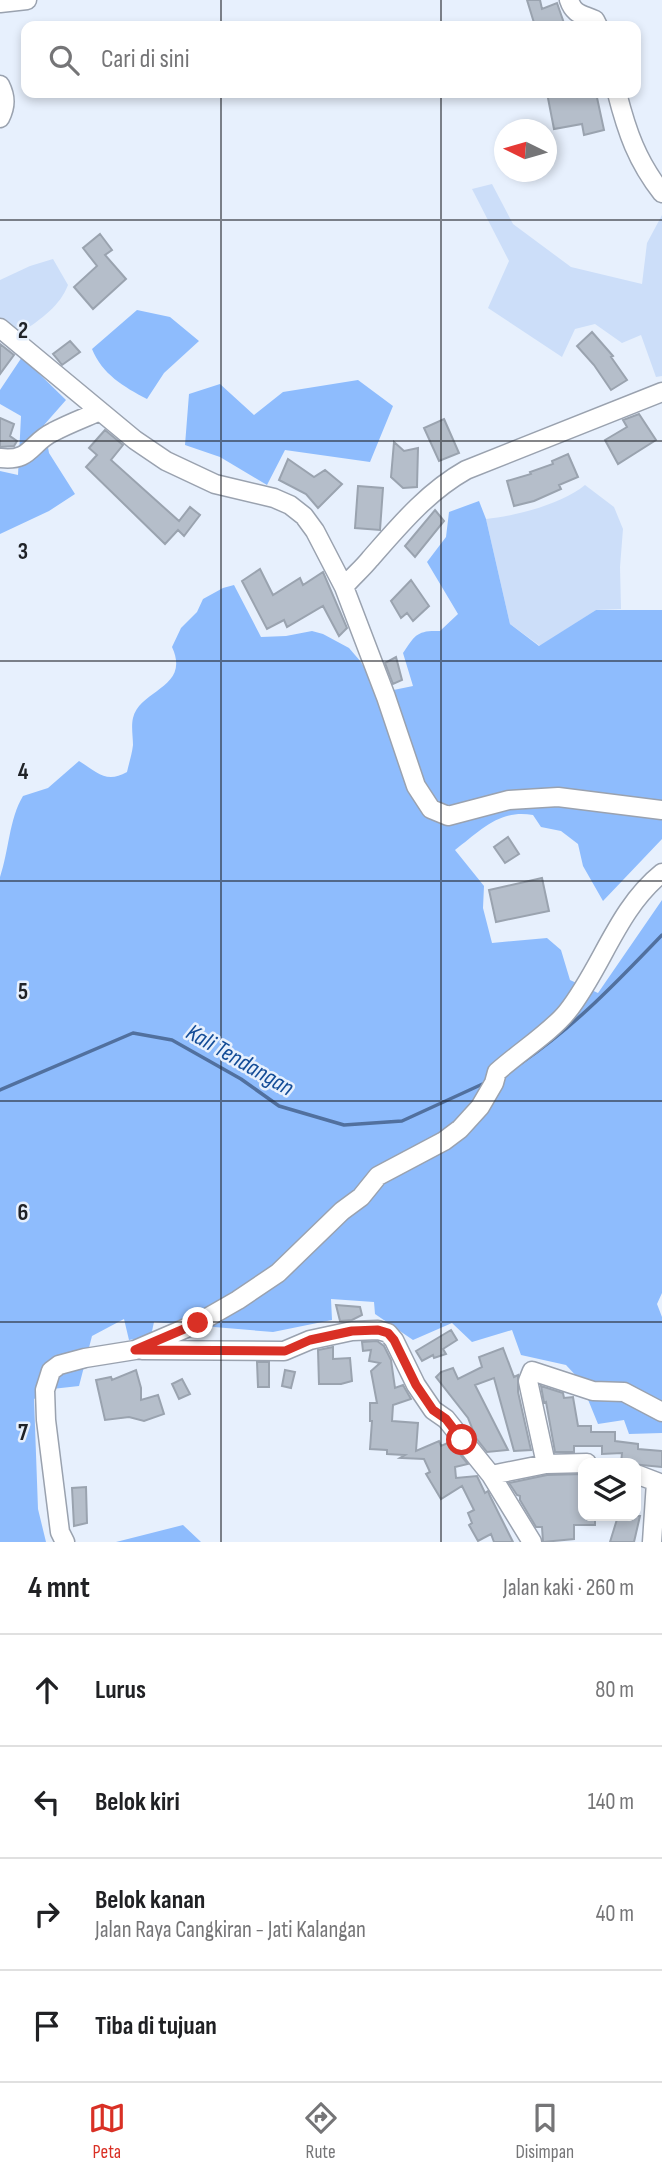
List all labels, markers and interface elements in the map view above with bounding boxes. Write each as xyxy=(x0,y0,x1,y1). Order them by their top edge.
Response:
search box xyxy=(21,21,641,98)
icon: search xyxy=(45,41,83,79)
text: Cari di sini xyxy=(101,44,190,75)
north arrow xyxy=(494,119,557,182)
text: 2 xyxy=(18,317,28,345)
text: 3 xyxy=(18,538,28,566)
text: 4 xyxy=(18,758,29,786)
text: 5 xyxy=(18,978,28,1006)
water label: Kali Tendangan xyxy=(181,1018,299,1102)
text: 6 xyxy=(18,1199,28,1227)
route end xyxy=(182,1307,213,1338)
text: 7 xyxy=(18,1419,28,1447)
route start xyxy=(446,1424,477,1455)
map controls xyxy=(578,1458,641,1521)
button: layers xyxy=(578,1458,641,1521)
text: 4 mnt xyxy=(28,1570,90,1606)
text: Jalan kaki · 260 m xyxy=(503,1574,634,1602)
icon: ahead xyxy=(28,1671,66,1709)
text: Lurus xyxy=(95,1675,146,1706)
text: 80 m xyxy=(595,1676,634,1704)
icon: left xyxy=(28,1783,66,1821)
text: Belok kiri xyxy=(95,1787,180,1818)
text: 140 m xyxy=(588,1788,634,1816)
text: Belok kanan xyxy=(95,1885,205,1916)
icon: right xyxy=(28,1895,66,1933)
text: 40 m xyxy=(596,1900,634,1928)
text: Jalan Raya Cangkiran - Jati Kalangan xyxy=(95,1916,366,1944)
icon: arrive xyxy=(28,2007,66,2045)
text: Tiba di tujuan xyxy=(95,2011,217,2042)
tab: Peta xyxy=(88,2099,126,2164)
tab: Rute xyxy=(302,2099,340,2164)
tab: Disimpan xyxy=(515,2099,574,2164)

